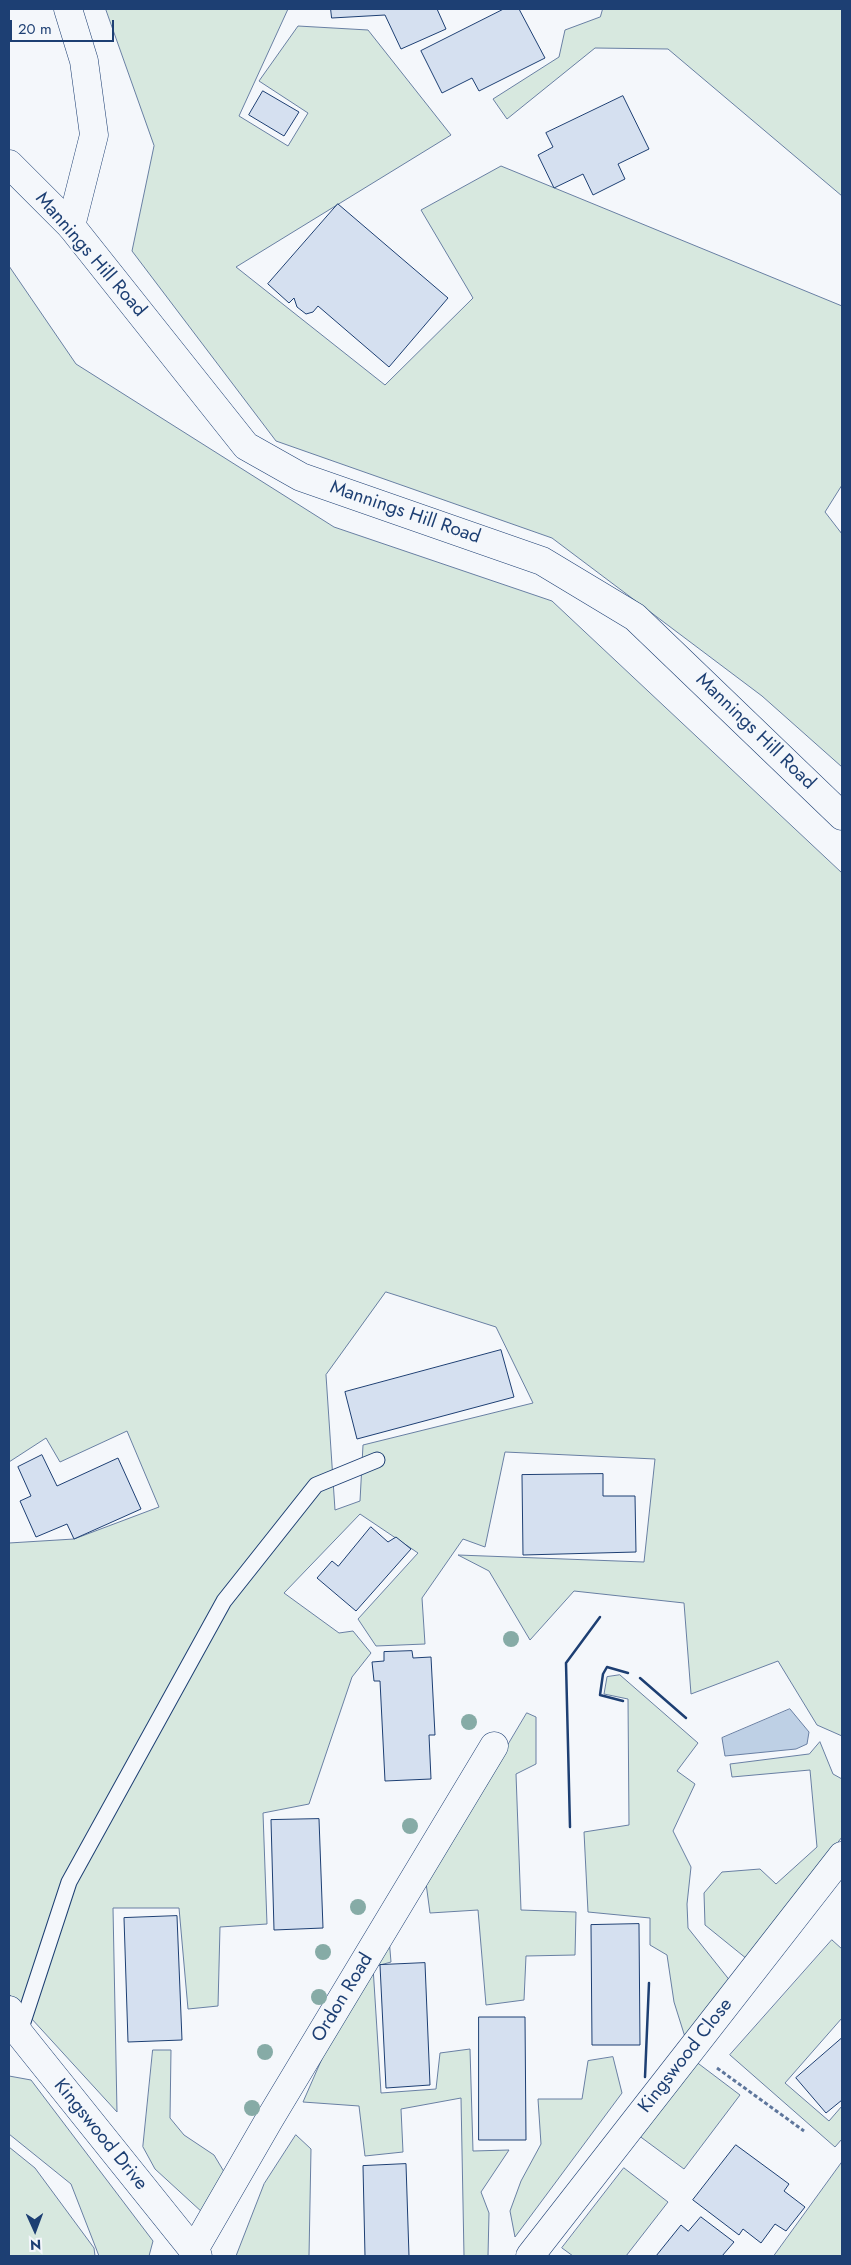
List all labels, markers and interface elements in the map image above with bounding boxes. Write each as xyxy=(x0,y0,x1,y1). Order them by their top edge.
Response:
scale bar xyxy=(12,10,116,42)
text: 20 m xyxy=(18,18,52,40)
street label: Mannings Hill Road xyxy=(30,188,150,322)
street label: Mannings Hill Road xyxy=(327,477,483,549)
street label: Mannings Hill Road xyxy=(690,669,820,795)
street label: Ordon Road xyxy=(308,1950,378,2046)
street label: Kingswood Close xyxy=(634,1994,738,2118)
street label: Kingswood Drive xyxy=(48,2075,152,2195)
north arrow xyxy=(10,2205,60,2255)
text: N xyxy=(30,2235,41,2255)

